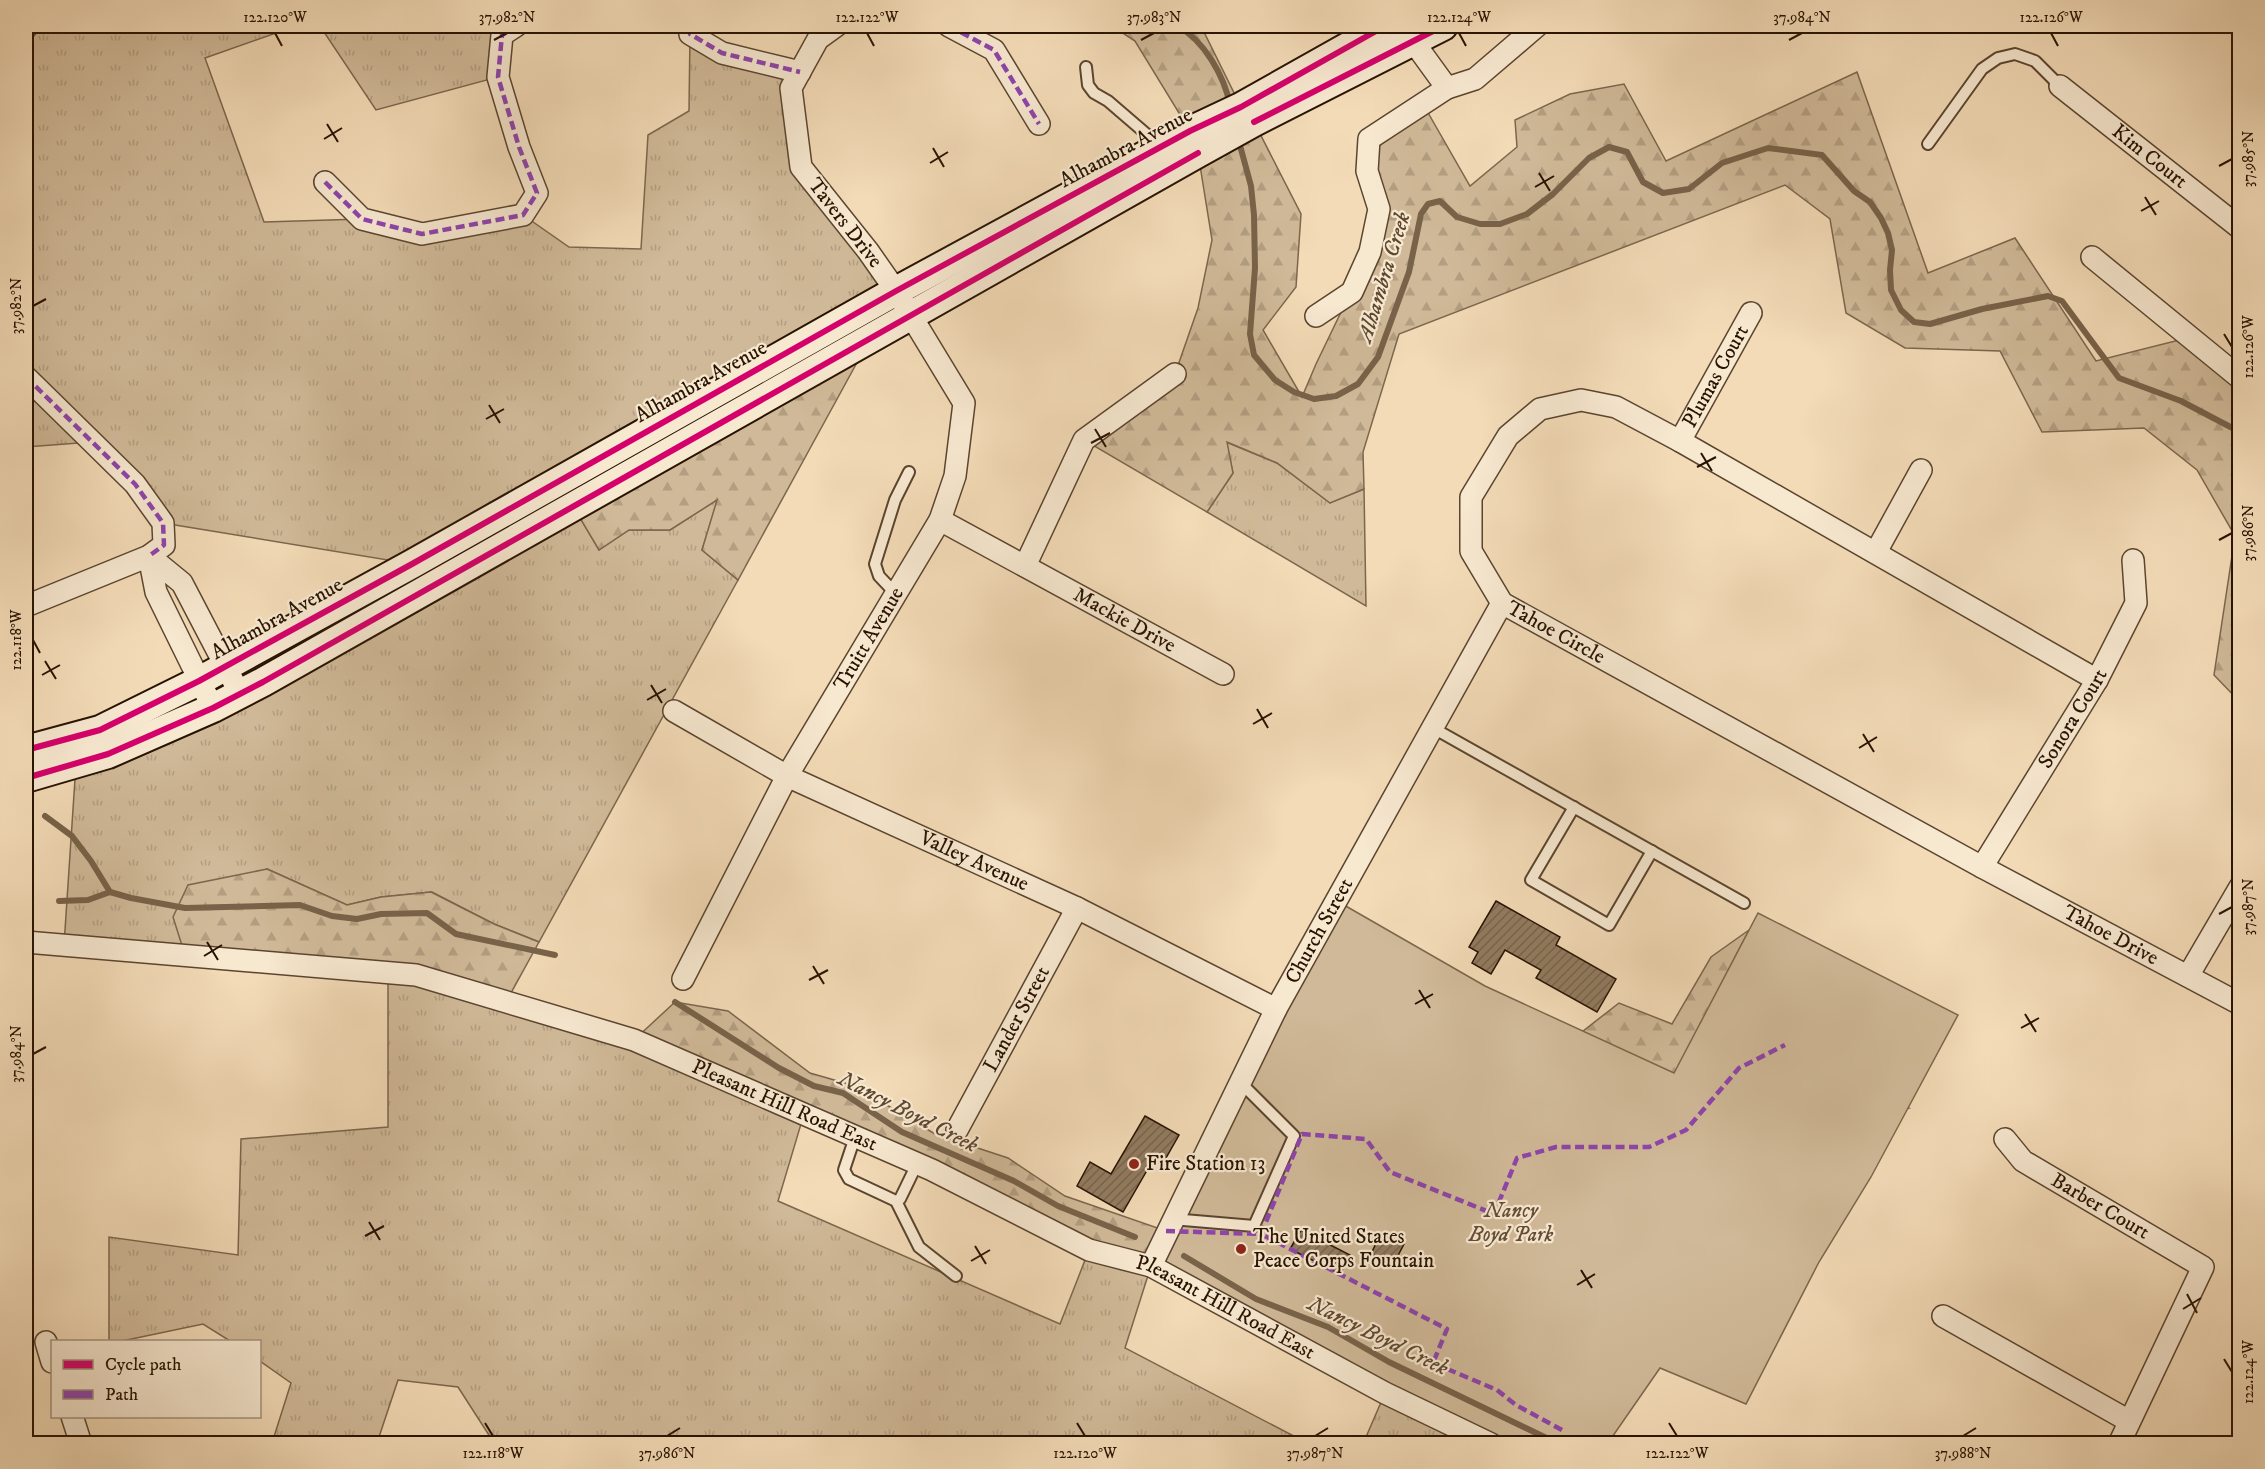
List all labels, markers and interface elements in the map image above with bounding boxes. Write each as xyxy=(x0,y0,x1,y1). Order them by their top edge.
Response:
text: 122.120°W xyxy=(243,8,307,27)
text: 37.982°N xyxy=(479,8,535,27)
text: 122.122°W xyxy=(836,8,899,27)
text: 37.983°N xyxy=(1127,8,1181,27)
text: 122.124°W xyxy=(1427,8,1491,27)
text: 37.984°N xyxy=(1773,8,1831,27)
text: 122.126°W xyxy=(2019,8,2083,27)
street label: Alhambra Avenue xyxy=(1055,102,1197,194)
street label: Kim Court xyxy=(2106,119,2193,195)
text: 37.985°N xyxy=(2239,131,2258,187)
street label: Tavers Drive xyxy=(802,173,888,273)
water label: Alhambra Creek xyxy=(1351,208,1417,348)
text: 37.982°N xyxy=(7,278,26,334)
text: 122.126°W xyxy=(2239,315,2258,379)
street label: Plumas Court xyxy=(1677,320,1755,432)
street label: Alhambra Avenue xyxy=(630,335,772,429)
text: 37.986°N xyxy=(2239,505,2258,561)
street label: Alhambra Avenue xyxy=(206,572,348,666)
street label: Truitt Avenue xyxy=(828,582,910,695)
street label: Mackie Drive xyxy=(1069,582,1181,659)
street label: Tahoe Circle xyxy=(1502,595,1610,670)
text: 122.118°W xyxy=(7,609,26,671)
street label: Sonora Court xyxy=(2033,664,2114,773)
street label: Valley Avenue xyxy=(915,825,1033,897)
street label: Church Street xyxy=(1280,873,1359,989)
text: 37.987°N xyxy=(2239,879,2258,935)
street label: Tahoe Drive xyxy=(2059,899,2163,971)
street label: Lander Street xyxy=(978,962,1056,1076)
text: 37.984°N xyxy=(7,1025,26,1083)
street label: Pleasant Hill Road East xyxy=(688,1054,881,1158)
water label: Nancy Boyd Creek xyxy=(832,1064,983,1159)
place label: Fire Station 13 xyxy=(1146,1151,1265,1177)
marker: Fire Station 13 xyxy=(1127,1157,1141,1171)
street label: Barber Court xyxy=(2046,1167,2154,1246)
park label: Nancy Boyd Park xyxy=(1468,1198,1553,1248)
place label: The United States Peace Corps Fountain xyxy=(1253,1224,1434,1274)
marker: The United States Peace Corps Fountain xyxy=(1234,1242,1248,1256)
street label: Pleasant Hill Road East xyxy=(1133,1250,1320,1366)
water label: Nancy Boyd Creek xyxy=(1301,1289,1454,1382)
legend xyxy=(51,1340,261,1418)
text: 122.124°W xyxy=(2239,1340,2258,1404)
text: Cycle path xyxy=(105,1354,182,1376)
text: Path xyxy=(105,1384,139,1406)
text: 122.118°W xyxy=(462,1444,524,1463)
text: 37.986°N xyxy=(639,1444,695,1463)
text: 122.120°W xyxy=(1053,1444,1117,1463)
text: 37.987°N xyxy=(1287,1444,1343,1463)
text: 122.122°W xyxy=(1646,1444,1709,1463)
text: 37.988°N xyxy=(1935,1444,1991,1463)

